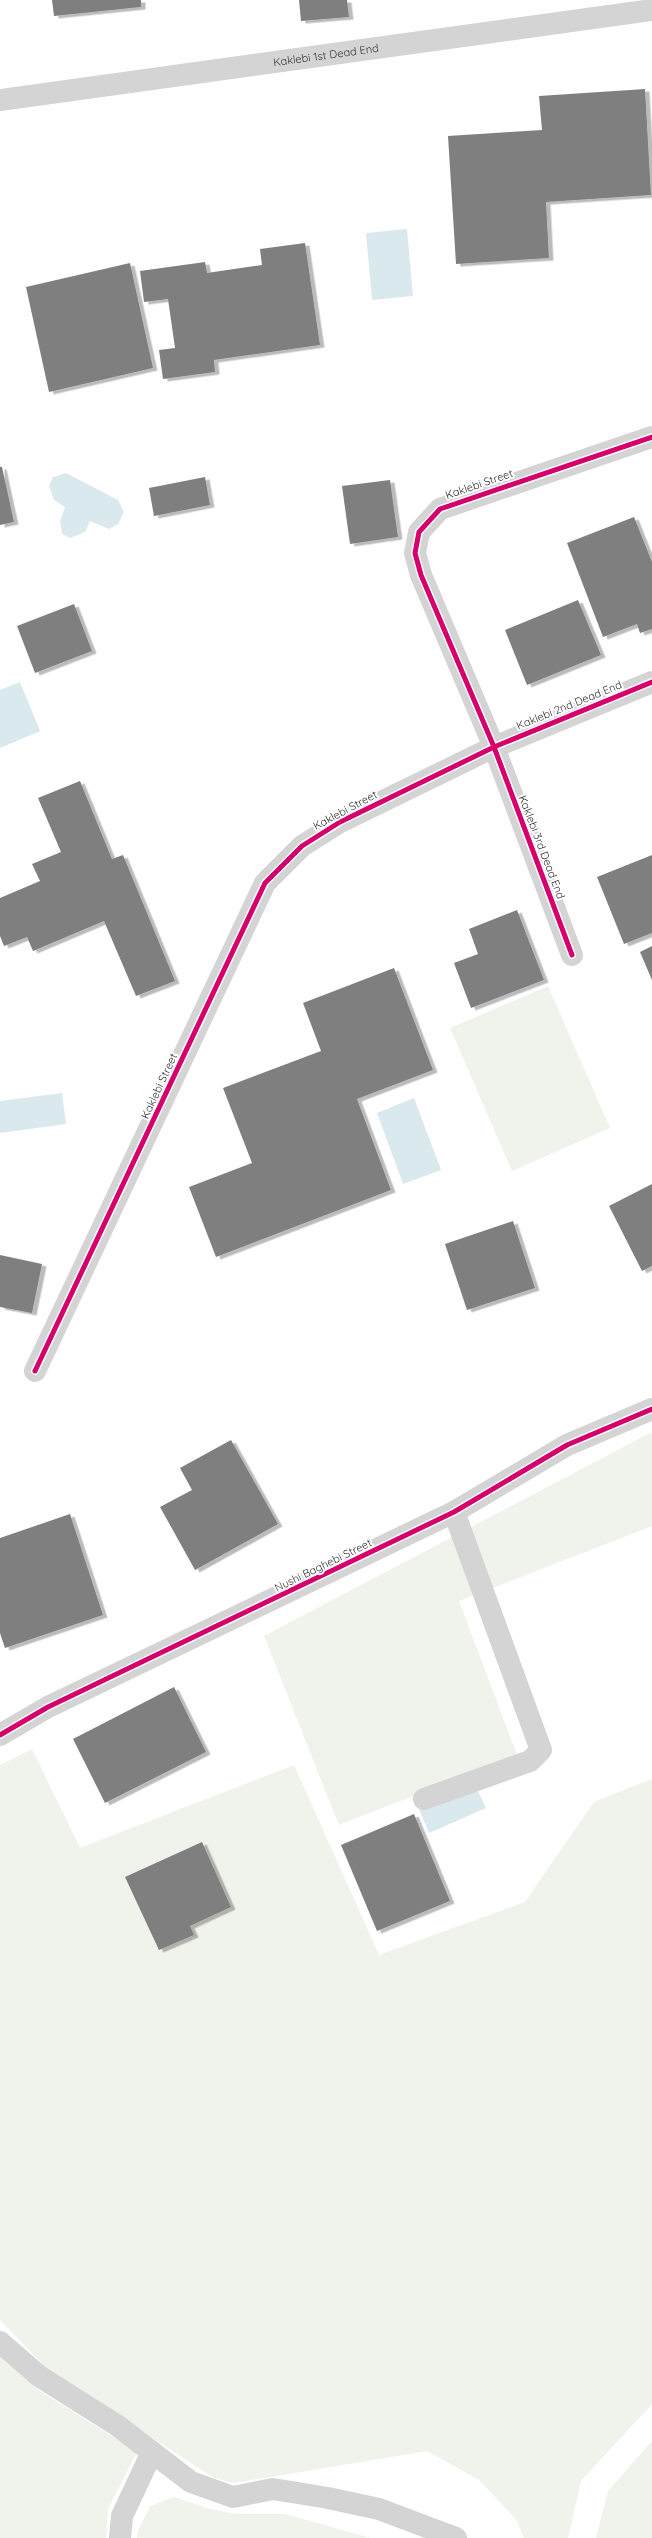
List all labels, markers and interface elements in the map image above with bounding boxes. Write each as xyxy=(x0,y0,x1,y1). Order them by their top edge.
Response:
street label: Kaklebi 1st Dead End xyxy=(272,41,380,69)
street label: Kaklebi Street xyxy=(443,466,515,502)
street label: Kaklebi 2nd Dead End xyxy=(514,677,624,733)
street label: Kaklebi Street xyxy=(311,787,380,833)
street label: Kaklebi 3rd Dead End xyxy=(516,793,568,901)
street label: Kaklebi Street xyxy=(138,1051,180,1121)
street label: Nushi Baghebi Street xyxy=(272,1535,374,1595)

